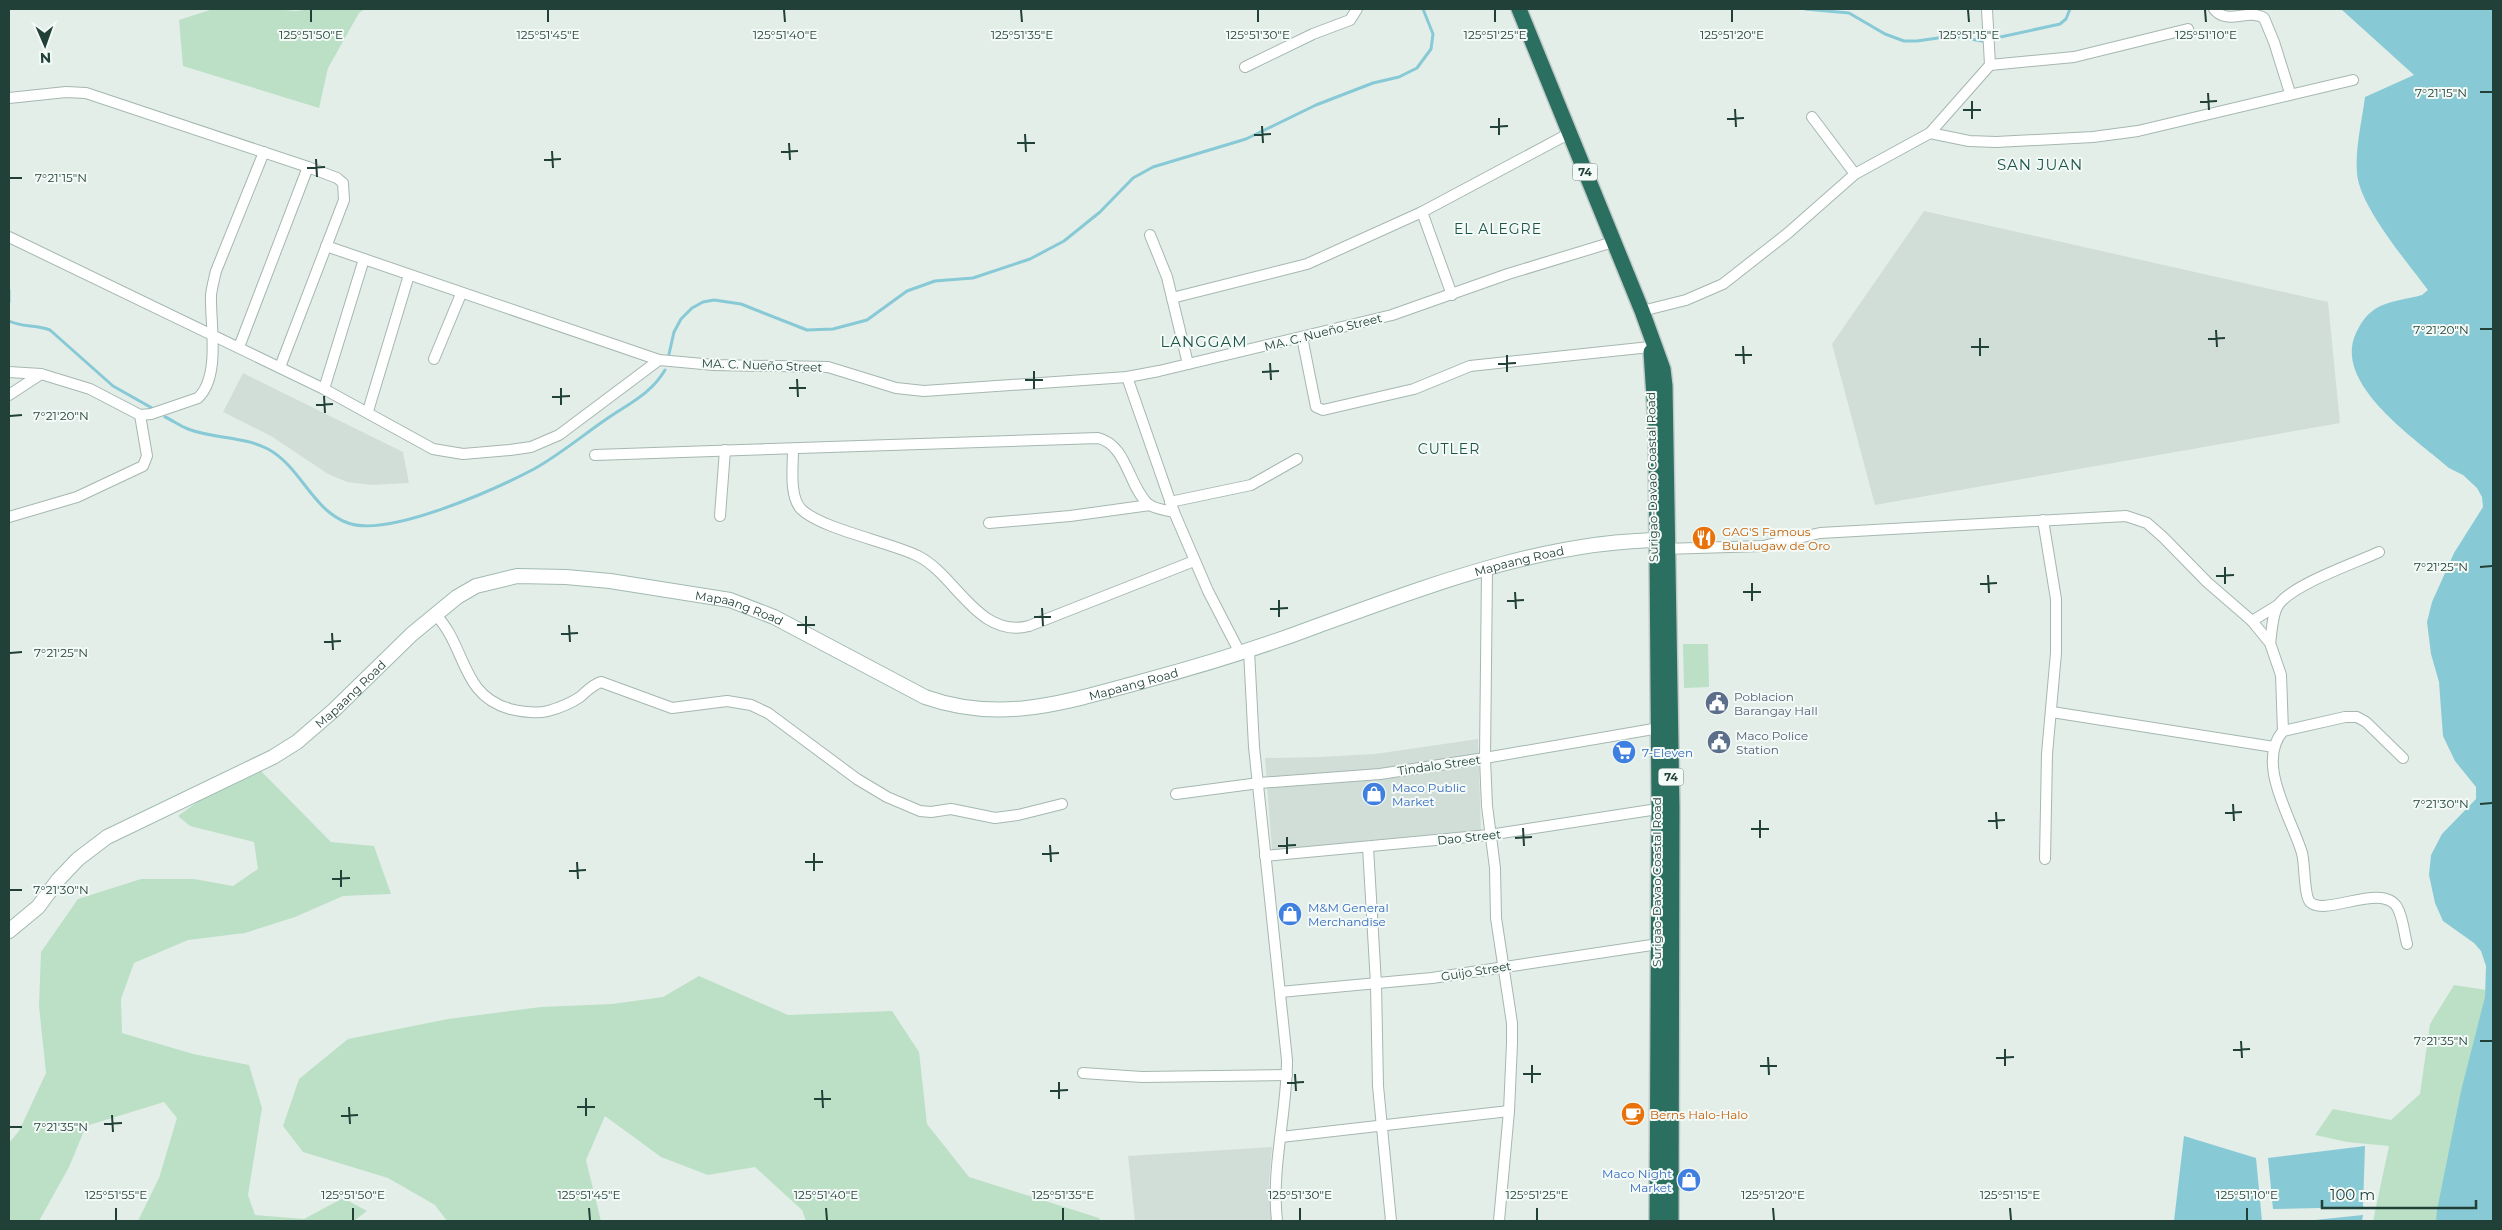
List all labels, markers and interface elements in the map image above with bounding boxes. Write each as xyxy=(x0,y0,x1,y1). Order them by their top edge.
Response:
north arrow xyxy=(20,20,70,70)
text: 125°51'50"E xyxy=(279,27,343,42)
text: 125°51'45"E xyxy=(516,27,580,42)
text: 125°51'40"E xyxy=(753,27,817,42)
text: 125°51'35"E xyxy=(991,27,1053,42)
text: 125°51'30"E xyxy=(1226,27,1290,42)
text: 125°51'25"E xyxy=(1464,27,1526,42)
text: 125°51'20"E xyxy=(1700,27,1764,42)
text: 125°51'15"E xyxy=(1939,27,1999,42)
text: 125°51'10"E xyxy=(2175,27,2237,42)
text: N xyxy=(39,49,51,67)
text: 7°21'15"N xyxy=(2415,85,2467,100)
district label: SAN JUAN xyxy=(1997,155,2083,174)
road number: 74 xyxy=(1572,163,1598,180)
text: 7°21'15"N xyxy=(35,170,87,185)
district label: EL ALEGRE xyxy=(1454,220,1542,238)
street label: MA. C. Nueño Street xyxy=(1263,310,1383,354)
text: 7°21'20"N xyxy=(2413,322,2469,337)
district label: LANGGAM xyxy=(1160,332,1248,351)
street label: MA. C. Nueño Street xyxy=(701,355,823,375)
street label: Surigao-Davao Coastal Road xyxy=(1643,392,1661,562)
text: 7°21'20"N xyxy=(33,408,89,423)
district label: CUTLER xyxy=(1418,440,1480,458)
place label: GAG'S Famous Bulalugaw de Oro xyxy=(1722,524,1830,553)
restaurant icon: GAG'S Famous Bulalugaw de Oro xyxy=(1691,525,1717,551)
street label: Mapaang Road xyxy=(1472,543,1565,579)
text: 7°21'25"N xyxy=(2414,559,2468,574)
street label: Mapaang Road xyxy=(694,587,786,628)
text: 7°21'25"N xyxy=(34,645,88,660)
street label: Mapaang Road xyxy=(312,657,388,731)
street label: Mapaang Road xyxy=(1087,664,1180,703)
place label: Poblacion Barangay Hall xyxy=(1734,689,1818,718)
public building icon: Poblacion Barangay Hall xyxy=(1704,690,1730,716)
place label: Maco Police Station xyxy=(1736,728,1808,757)
public building icon: Maco Police Station xyxy=(1706,729,1732,755)
supermarket icon: 7-Eleven xyxy=(1611,739,1637,765)
place label: 7-Eleven xyxy=(1642,745,1693,760)
street label: Tindalo Street xyxy=(1397,752,1482,778)
road number: 74 xyxy=(1658,769,1684,786)
place label: Maco Public Market xyxy=(1392,780,1466,809)
shop icon: Maco Public Market xyxy=(1361,781,1387,807)
text: 7°21'30"N xyxy=(2413,796,2469,811)
street label: Surigao-Davao Coastal Road xyxy=(1649,797,1664,967)
street label: Dao Street xyxy=(1436,826,1502,848)
text: 7°21'30"N xyxy=(33,882,89,897)
place label: M&M General Merchandise xyxy=(1308,900,1389,929)
shop icon: M&M General Merchandise xyxy=(1277,901,1303,927)
street label: Guijo Street xyxy=(1440,958,1512,984)
text: 7°21'35"N xyxy=(2414,1033,2468,1048)
cafe icon: Berns Halo-Halo xyxy=(1620,1101,1646,1127)
place label: Berns Halo-Halo xyxy=(1650,1107,1748,1122)
text: 7°21'35"N xyxy=(34,1119,88,1134)
place label: Maco Night Market xyxy=(1602,1166,1672,1195)
shop icon: Maco Night Market xyxy=(1676,1167,1702,1193)
scale bar xyxy=(2322,1178,2476,1210)
text: 100 m xyxy=(2330,1185,2375,1204)
text: 125°51'55"E xyxy=(85,1187,147,1202)
text: 125°51'50"E xyxy=(321,1187,385,1202)
text: 125°51'45"E xyxy=(557,1187,621,1202)
text: 125°51'40"E xyxy=(794,1187,858,1202)
text: 125°51'35"E xyxy=(1032,1187,1094,1202)
text: 125°51'30"E xyxy=(1268,1187,1332,1202)
text: 125°51'25"E xyxy=(1506,1187,1568,1202)
text: 125°51'20"E xyxy=(1741,1187,1805,1202)
text: 125°51'15"E xyxy=(1980,1187,2040,1202)
text: 125°51'10"E xyxy=(2216,1187,2278,1202)

